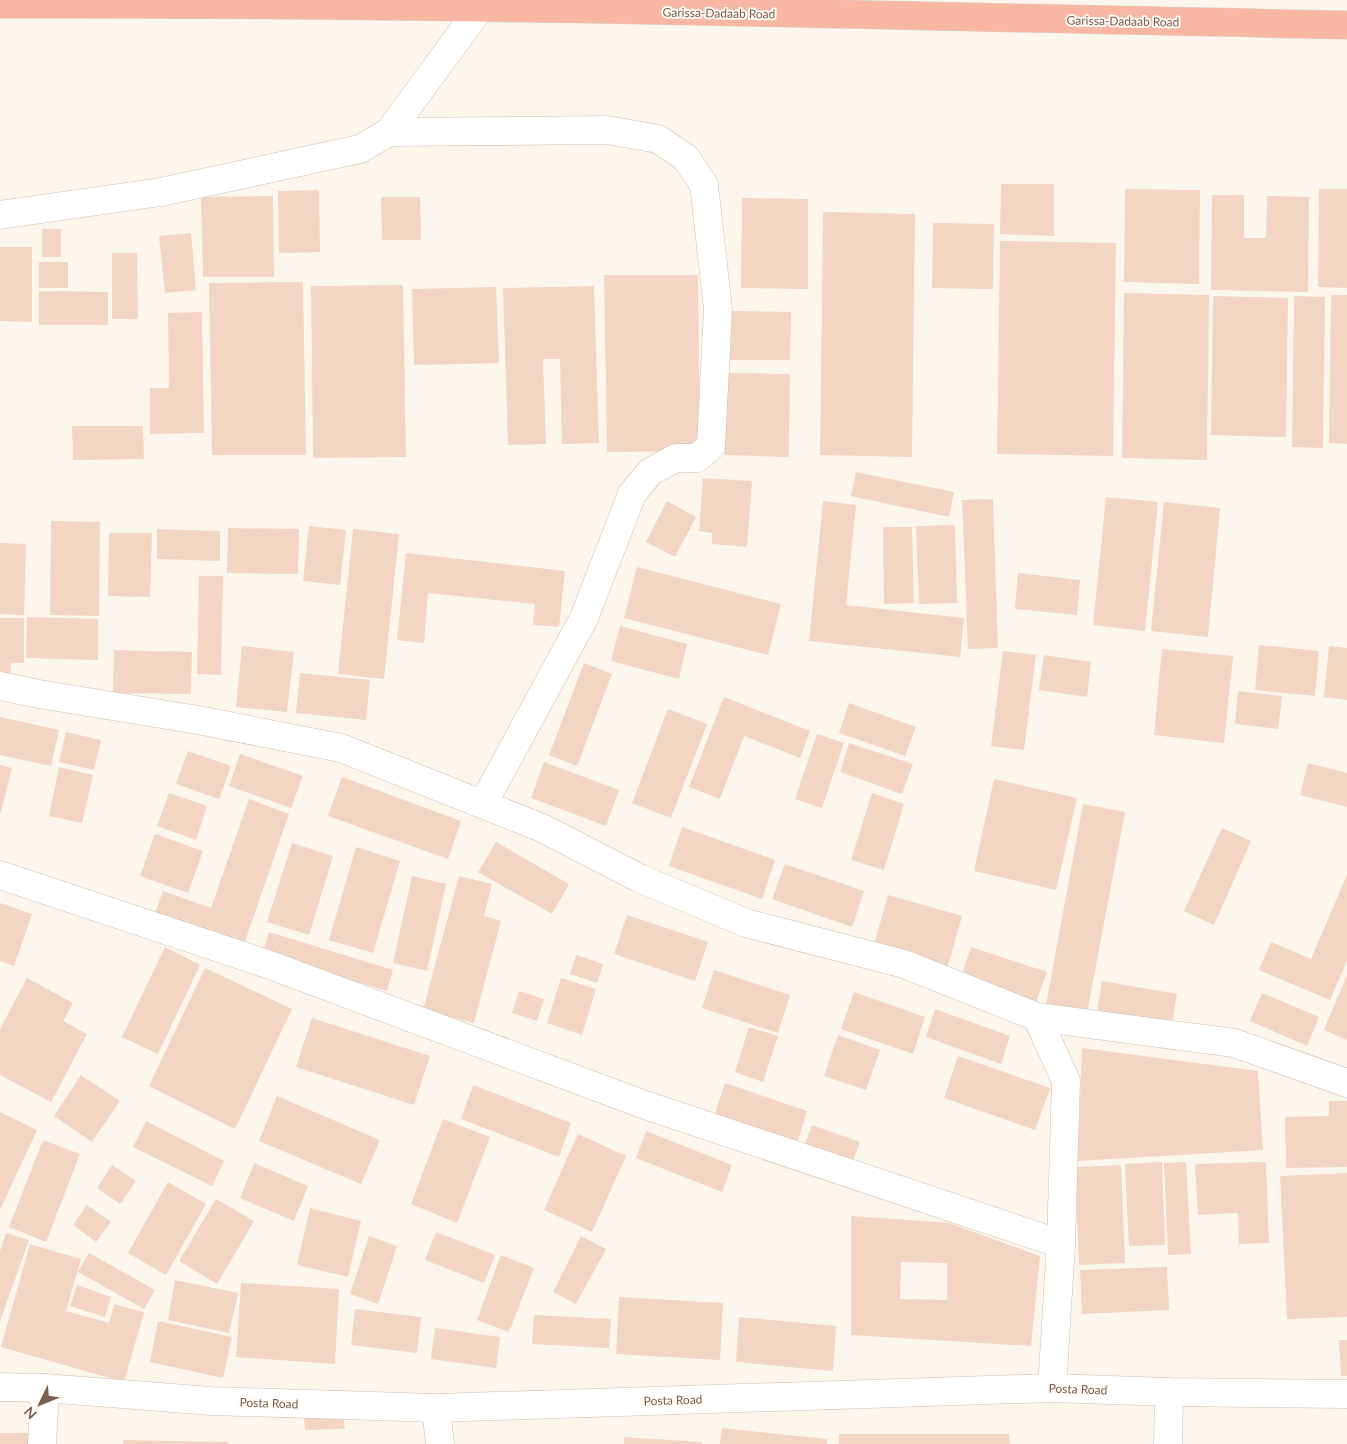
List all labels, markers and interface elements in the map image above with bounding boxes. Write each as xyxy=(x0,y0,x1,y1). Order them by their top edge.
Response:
street label: Garissa-Dadaab Road xyxy=(663,5,775,21)
street label: Garissa-Dadaab Road xyxy=(1067,13,1179,29)
north arrow xyxy=(15,1379,65,1429)
street label: Posta Road xyxy=(1048,1380,1108,1398)
street label: Posta Road xyxy=(643,1391,703,1409)
street label: Posta Road xyxy=(239,1394,299,1412)
text: N xyxy=(20,1403,40,1423)

